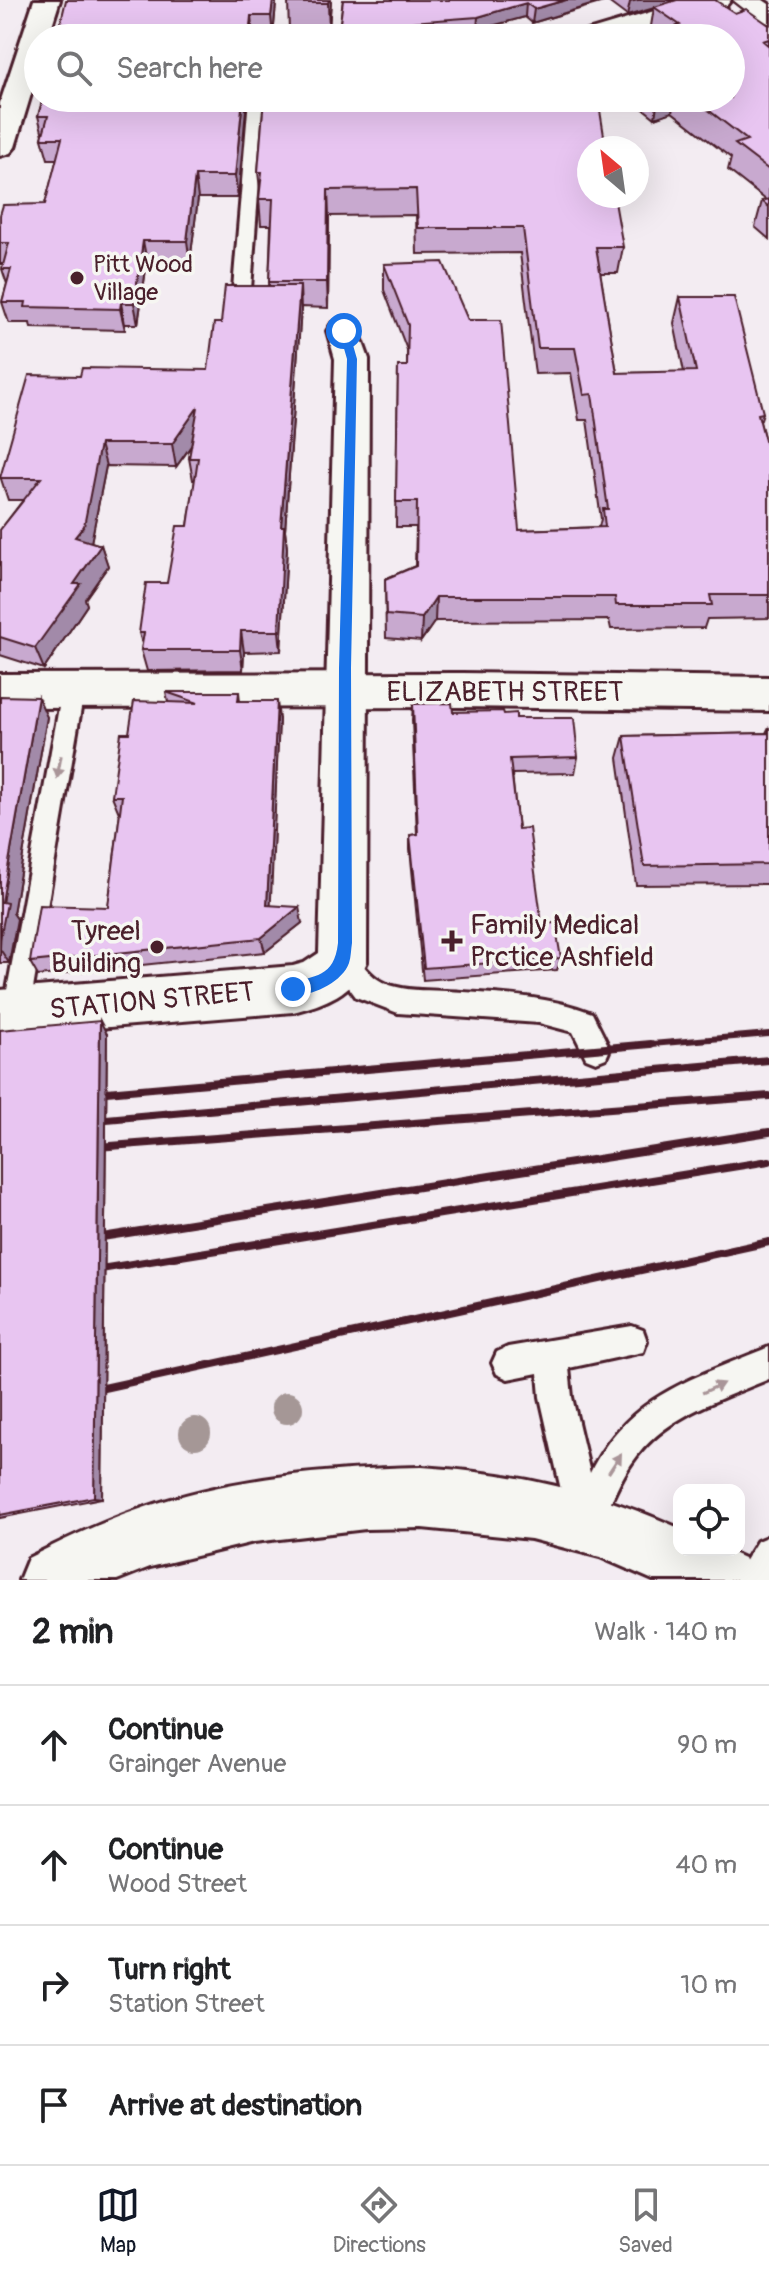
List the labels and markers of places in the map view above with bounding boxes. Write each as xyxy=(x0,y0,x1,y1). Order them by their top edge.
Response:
place label: Pitt Wood Village xyxy=(93,250,193,307)
marker: Pitt Wood Village xyxy=(68,269,86,287)
place label: Family Medical Prctice Ashfield xyxy=(470,908,654,975)
place label: Tyreel Building xyxy=(51,914,141,981)
marker: Family Medical Prctice Ashfield xyxy=(441,930,463,952)
marker: Tyreel Building xyxy=(148,938,166,956)

